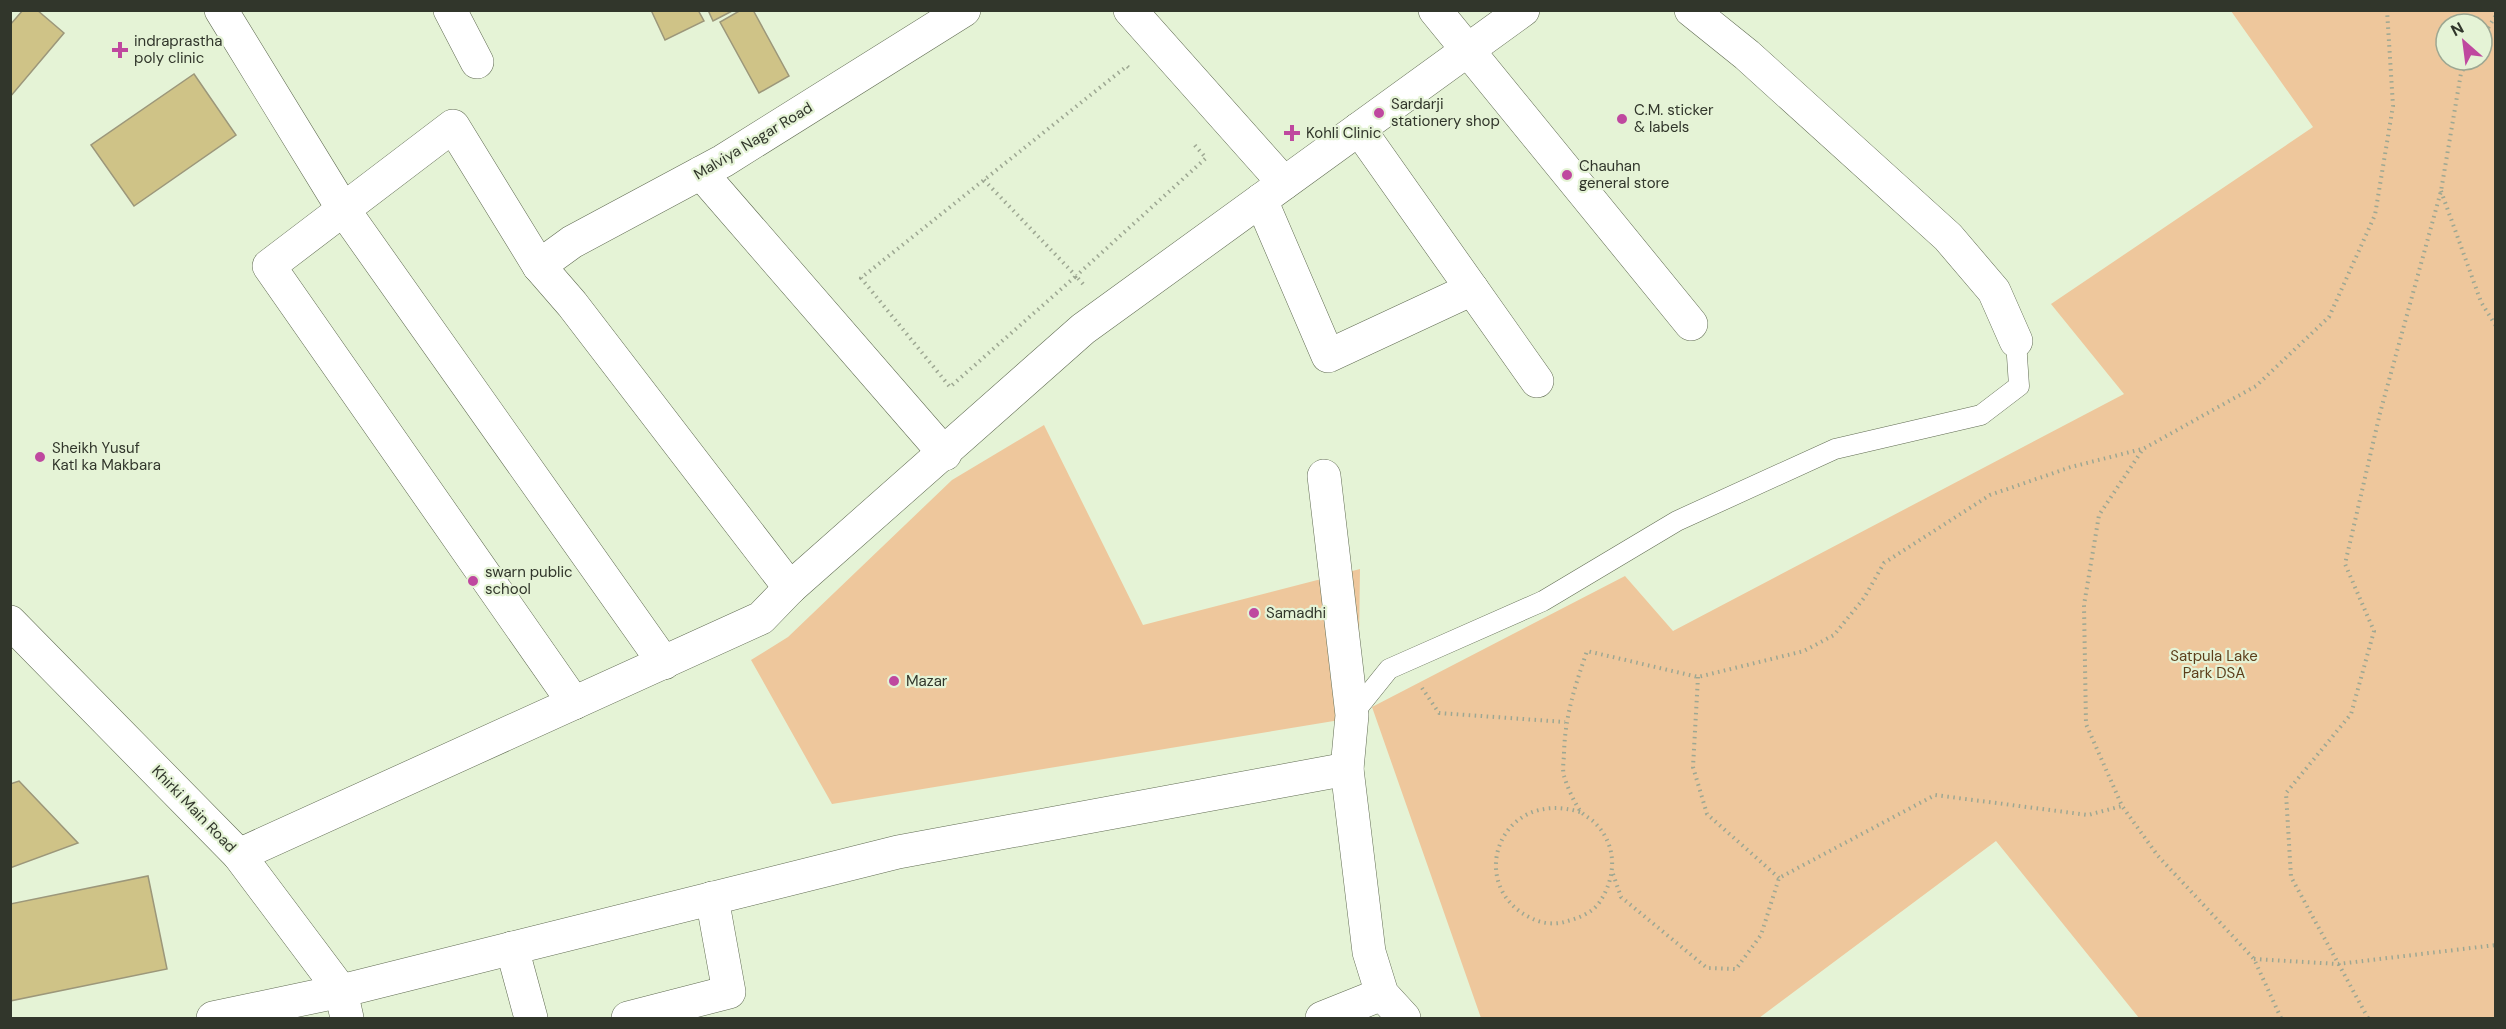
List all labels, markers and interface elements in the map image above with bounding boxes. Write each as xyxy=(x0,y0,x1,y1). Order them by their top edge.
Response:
north arrow xyxy=(2434,12,2494,72)
text: N xyxy=(2447,17,2467,41)
place label: indraprastha poly clinic xyxy=(134,31,222,68)
marker: indraprastha poly clinic xyxy=(111,41,129,59)
place label: Sardarji stationery shop xyxy=(1391,94,1500,131)
street label: Malviya Nagar Road xyxy=(690,98,816,184)
place label: C.M. sticker & labels xyxy=(1634,100,1714,137)
marker: Sardarji stationery shop xyxy=(1372,106,1386,120)
marker: C.M. sticker & labels xyxy=(1615,112,1629,126)
place label: Kohli Clinic xyxy=(1306,123,1381,143)
marker: Kohli Clinic xyxy=(1283,124,1301,142)
place label: Chauhan general store xyxy=(1579,156,1669,193)
marker: Chauhan general store xyxy=(1560,168,1574,182)
place label: Sheikh Yusuf Katl ka Makbara xyxy=(52,438,161,475)
marker: Sheikh Yusuf Katl ka Makbara xyxy=(33,450,47,464)
place label: swarn public school xyxy=(485,562,573,599)
marker: swarn public school xyxy=(466,574,480,588)
place label: Samadhi xyxy=(1266,603,1326,623)
marker: Samadhi xyxy=(1247,606,1261,620)
park label: Satpula Lake Park DSA xyxy=(2170,646,2258,683)
place label: Mazar xyxy=(906,671,948,691)
marker: Mazar xyxy=(887,674,901,688)
street label: Khirki Main Road xyxy=(147,761,241,857)

